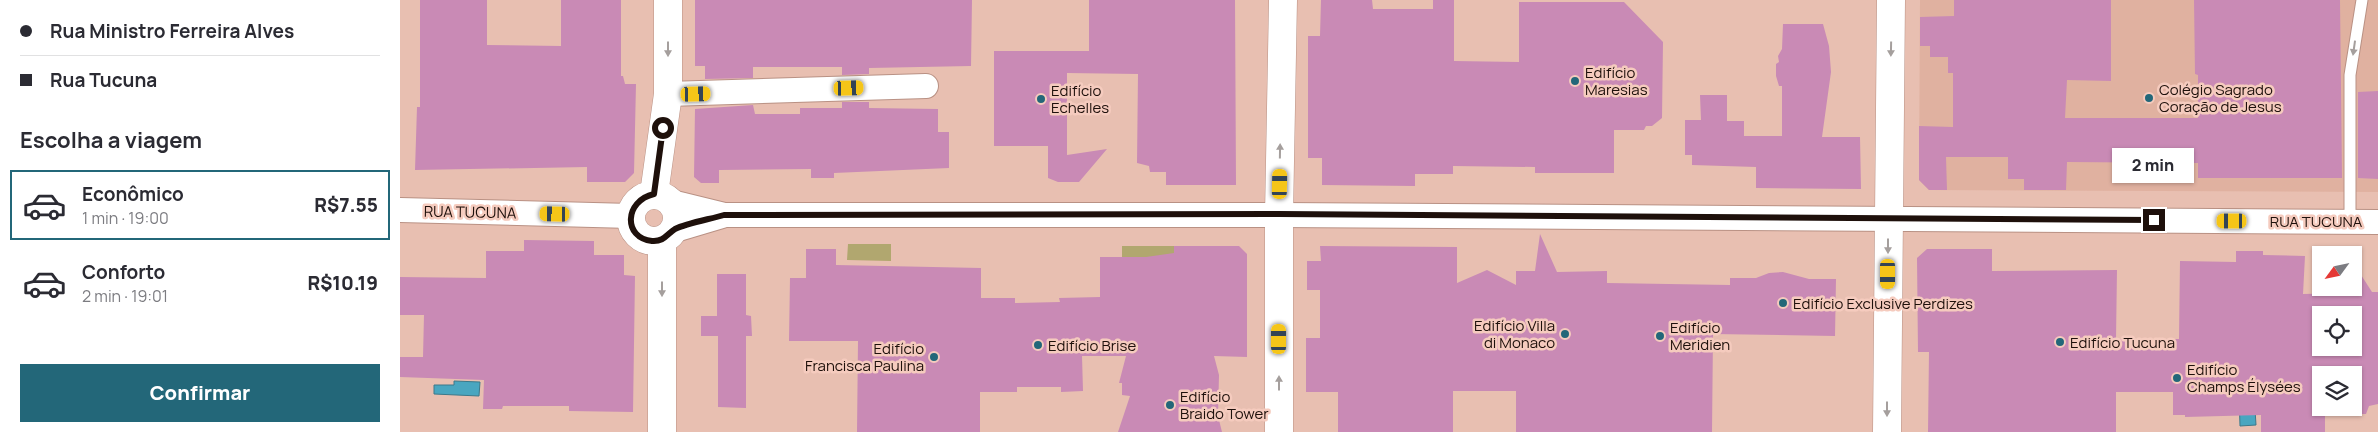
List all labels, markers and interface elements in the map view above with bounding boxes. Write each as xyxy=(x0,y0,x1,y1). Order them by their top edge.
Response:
text: Rua Ministro Ferreira Alves xyxy=(50,18,294,44)
one-way arrow xyxy=(2350,40,2358,56)
one-way arrow xyxy=(664,41,672,57)
one-way arrow xyxy=(1887,41,1895,57)
place label: Edifício Maresias xyxy=(1585,62,1648,100)
text: Rua Tucuna xyxy=(50,67,157,93)
marker: Edifício Maresias xyxy=(1569,75,1581,87)
place label: Colégio Sagrado Coração de Jesus xyxy=(2159,79,2282,117)
car xyxy=(833,80,864,96)
place label: Edifício Echelles xyxy=(1051,80,1109,118)
car xyxy=(680,86,711,102)
marker: Colégio Sagrado Coração de Jesus xyxy=(2143,92,2155,104)
marker: Edifício Echelles xyxy=(1035,93,1047,105)
route start xyxy=(652,117,674,139)
text: Escolha a viagem xyxy=(20,125,202,155)
one-way arrow xyxy=(1276,143,1284,159)
callout: 2 min xyxy=(2113,148,2195,182)
text: 2 min xyxy=(2132,154,2174,176)
car xyxy=(1272,169,1287,199)
text: Econômico xyxy=(82,181,184,207)
icon: car xyxy=(22,183,67,228)
text: R$7.55 xyxy=(314,192,378,218)
street label: RUA TUCUNA xyxy=(424,201,517,223)
car xyxy=(539,206,570,222)
text: 1 min · 19:00 xyxy=(82,207,169,229)
route end xyxy=(2143,209,2165,231)
street label: RUA TUCUNA xyxy=(2270,211,2363,232)
car xyxy=(2217,214,2247,229)
one-way arrow xyxy=(1884,238,1892,254)
north arrow xyxy=(2312,246,2362,296)
map controls xyxy=(2312,246,2362,416)
text: Conforto xyxy=(82,259,165,285)
car xyxy=(1880,259,1895,289)
icon: car xyxy=(22,261,67,306)
text: R$10.19 xyxy=(307,270,378,296)
one-way arrow xyxy=(658,281,666,297)
text: 2 min · 19:01 xyxy=(82,285,168,307)
place label: Edifício Exclusive Perdizes xyxy=(1793,293,1973,314)
marker: Edifício Exclusive Perdizes xyxy=(1777,297,1789,309)
button: locate xyxy=(2312,306,2362,356)
place label: Edifício Villa di Monaco xyxy=(1474,315,1555,353)
place label: Edifício Meridien xyxy=(1670,317,1730,355)
car xyxy=(1271,324,1286,354)
marker: Edifício Villa di Monaco xyxy=(1559,328,1571,340)
marker: Edifício Meridien xyxy=(1654,330,1666,342)
place label: Edifício Tucuna xyxy=(2070,332,2175,353)
place label: Edifício Brise xyxy=(1048,335,1136,356)
marker: Edifício Tucuna xyxy=(2054,336,2066,348)
place label: Edifício Francisca Paulina xyxy=(805,338,924,376)
marker: Edifício Brise xyxy=(1032,339,1044,351)
marker: Edifício Francisca Paulina xyxy=(928,351,940,363)
place label: Edifício Champs Élysées xyxy=(2187,359,2301,397)
button: Confirmar xyxy=(20,364,380,422)
button: layers xyxy=(2312,366,2362,416)
marker: Edifício Champs Élysées xyxy=(2171,372,2183,384)
one-way arrow xyxy=(1275,375,1283,391)
place label: Edifício Braido Tower xyxy=(1180,386,1269,424)
marker: Edifício Braido Tower xyxy=(1164,399,1176,411)
one-way arrow xyxy=(1883,401,1891,417)

